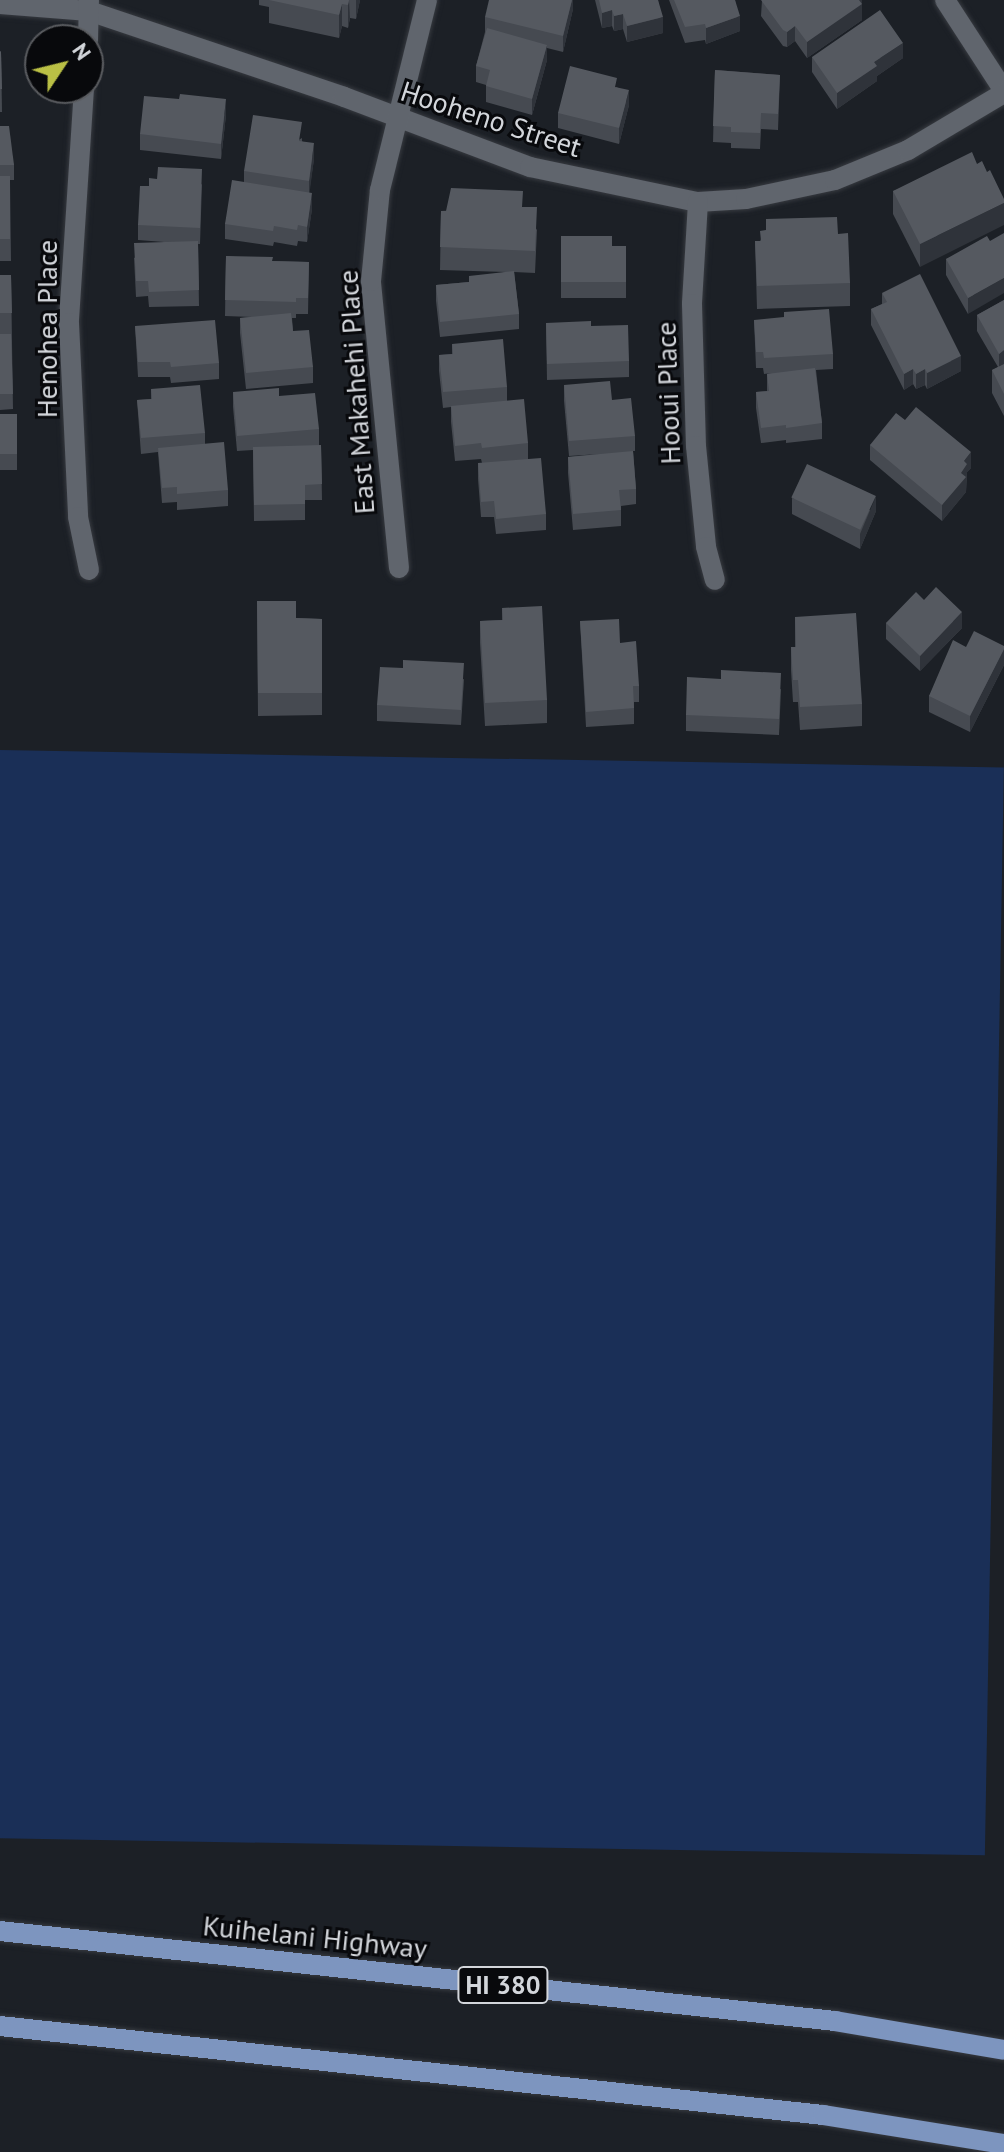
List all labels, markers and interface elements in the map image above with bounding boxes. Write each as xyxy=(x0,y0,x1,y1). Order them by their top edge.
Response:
north arrow xyxy=(24,24,104,104)
text: N xyxy=(66,37,98,65)
street label: Hooheno Street xyxy=(397,74,585,164)
street label: Henohea Place xyxy=(30,240,64,418)
street label: East Makahehi Place xyxy=(331,269,381,515)
street label: Hooui Place xyxy=(649,321,687,465)
street label: Kuihelani Highway xyxy=(201,1909,429,1965)
road number: HI 380 xyxy=(457,1963,549,2007)

